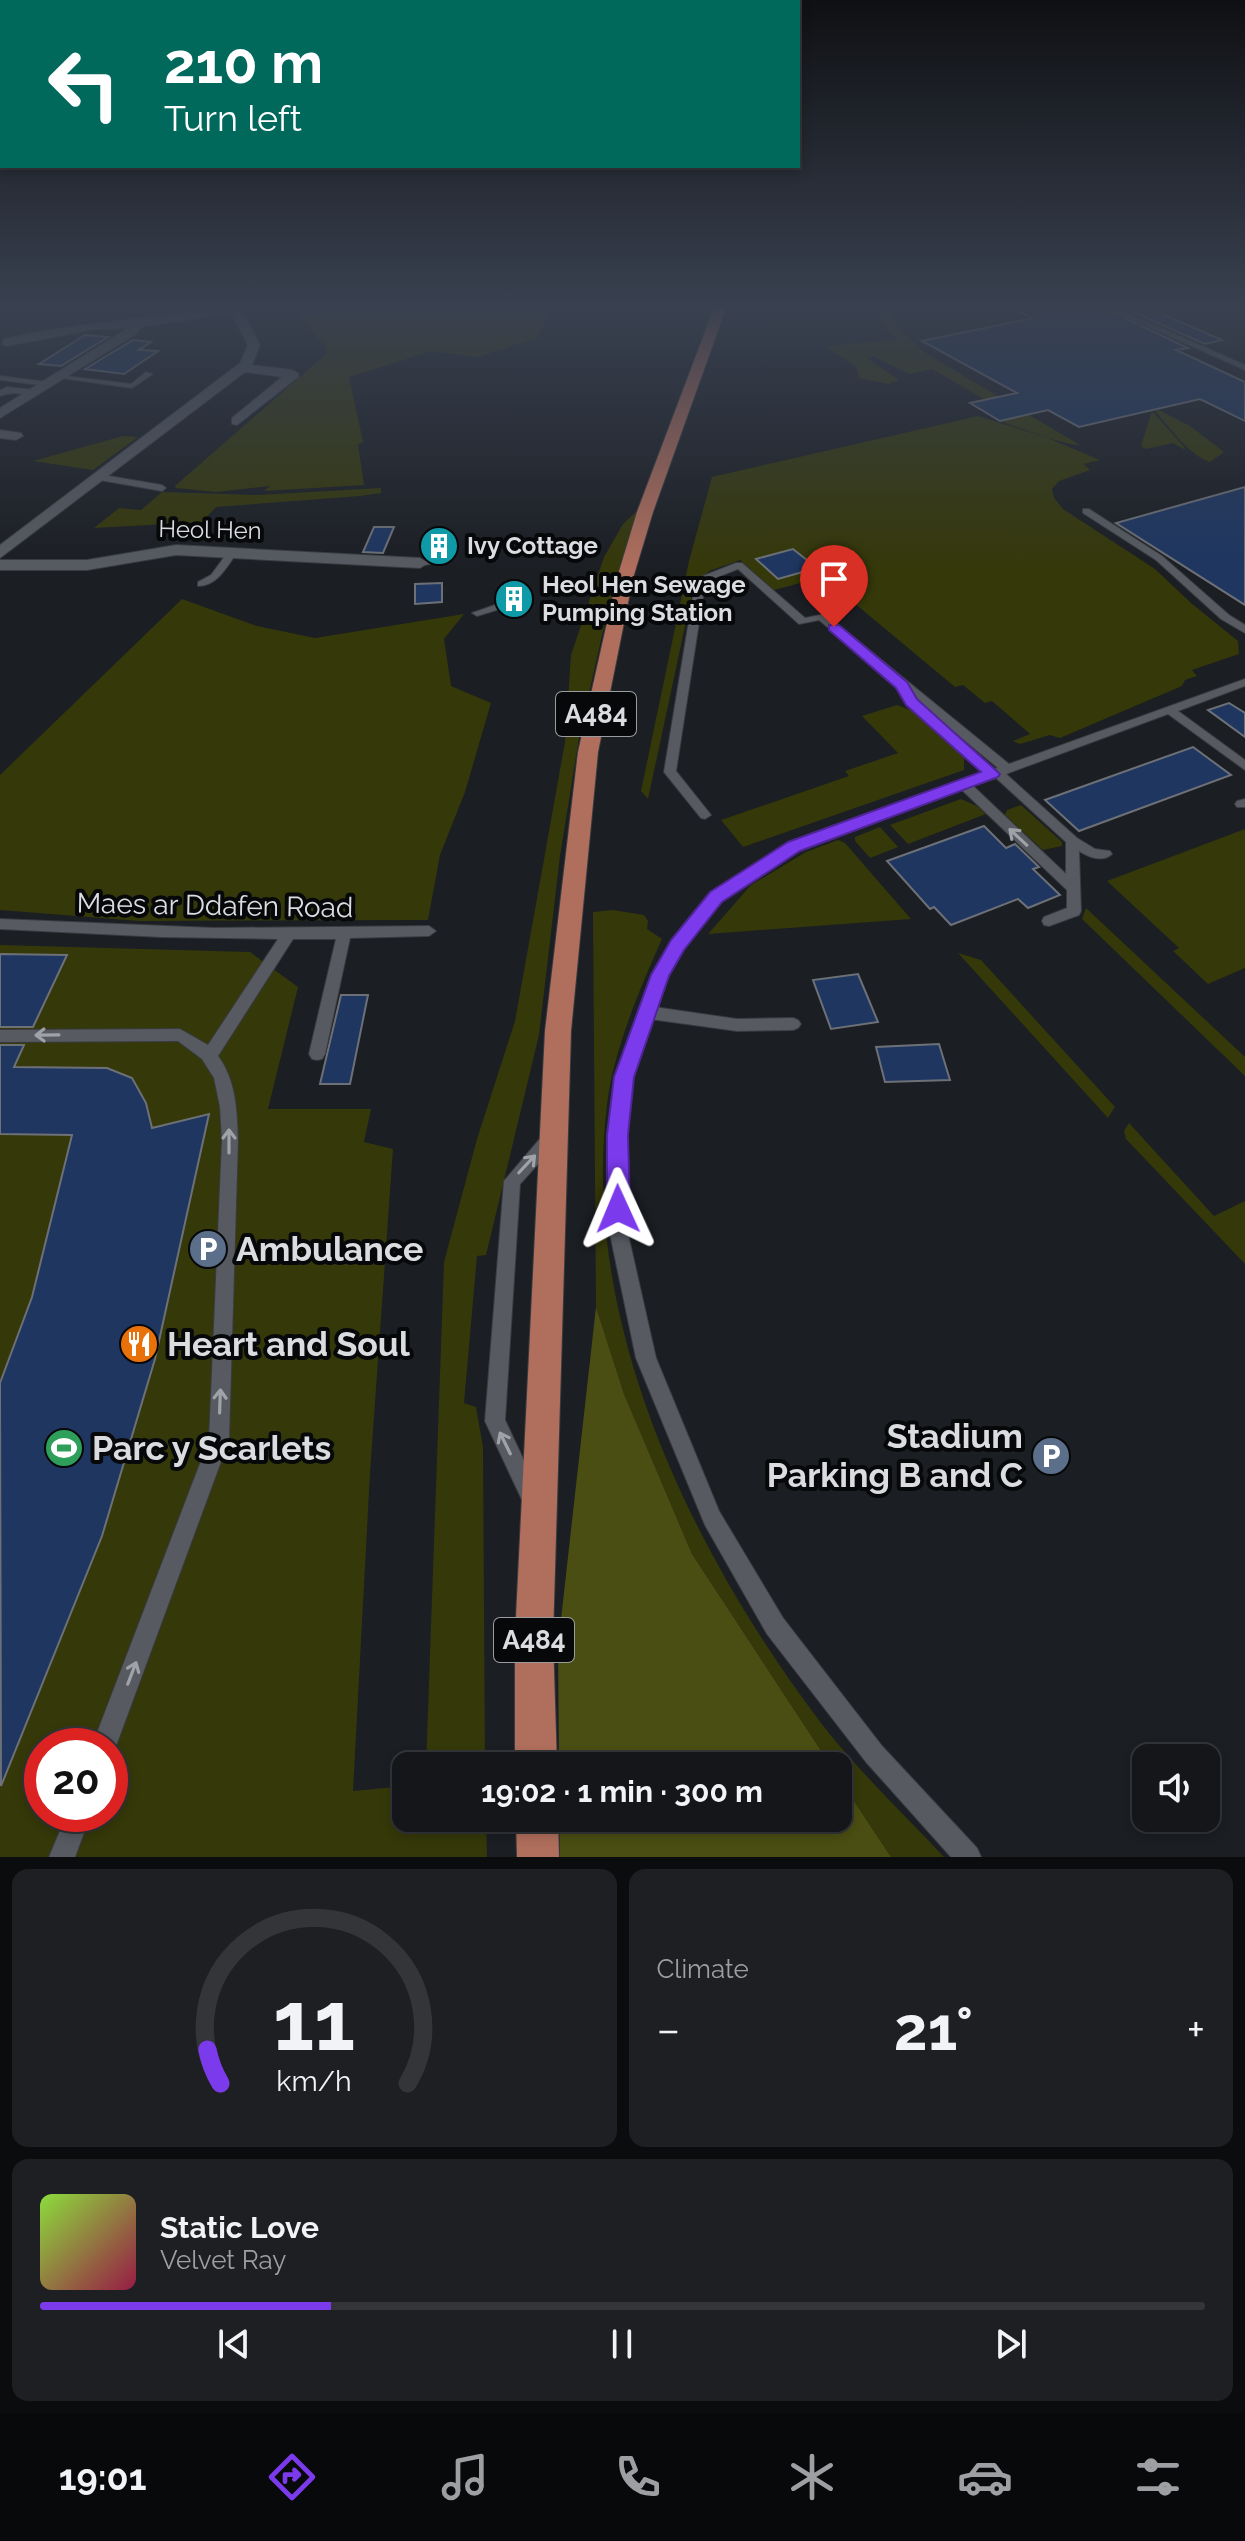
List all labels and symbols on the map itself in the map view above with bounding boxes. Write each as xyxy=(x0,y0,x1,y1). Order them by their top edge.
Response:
street label: Heol Hen xyxy=(158,514,262,545)
building icon: Ivy Cottage xyxy=(418,525,460,567)
place label: Ivy Cottage xyxy=(467,531,598,560)
pin xyxy=(800,545,868,627)
place label: Heol Hen Sewage Pumping Station xyxy=(542,570,746,627)
building icon: Heol Hen Sewage Pumping Station xyxy=(493,578,535,620)
road number: A484 xyxy=(556,692,636,736)
one-way arrow xyxy=(1008,827,1028,846)
street label: Maes ar Ddafen Road xyxy=(76,887,354,924)
one-way arrow xyxy=(34,1027,61,1043)
one-way arrow xyxy=(222,1128,237,1155)
one-way arrow xyxy=(518,1154,537,1174)
position arrow xyxy=(576,1167,660,1251)
parking icon: Ambulance xyxy=(187,1228,229,1270)
place label: Ambulance xyxy=(236,1229,423,1269)
restaurant icon: Heart and Soul xyxy=(118,1323,160,1365)
place label: Heart and Soul xyxy=(167,1324,410,1364)
one-way arrow xyxy=(213,1388,228,1415)
place label: Stadium Parking B and C xyxy=(767,1416,1023,1495)
sports icon: Parc y Scarlets xyxy=(43,1427,85,1469)
place label: Parc y Scarlets xyxy=(92,1428,331,1468)
one-way arrow xyxy=(497,1431,512,1455)
parking icon: Stadium Parking B and C xyxy=(1030,1435,1072,1477)
road number: A484 xyxy=(494,1618,574,1662)
one-way arrow xyxy=(126,1661,140,1686)
speed limit sign: 20 xyxy=(24,1728,128,1832)

